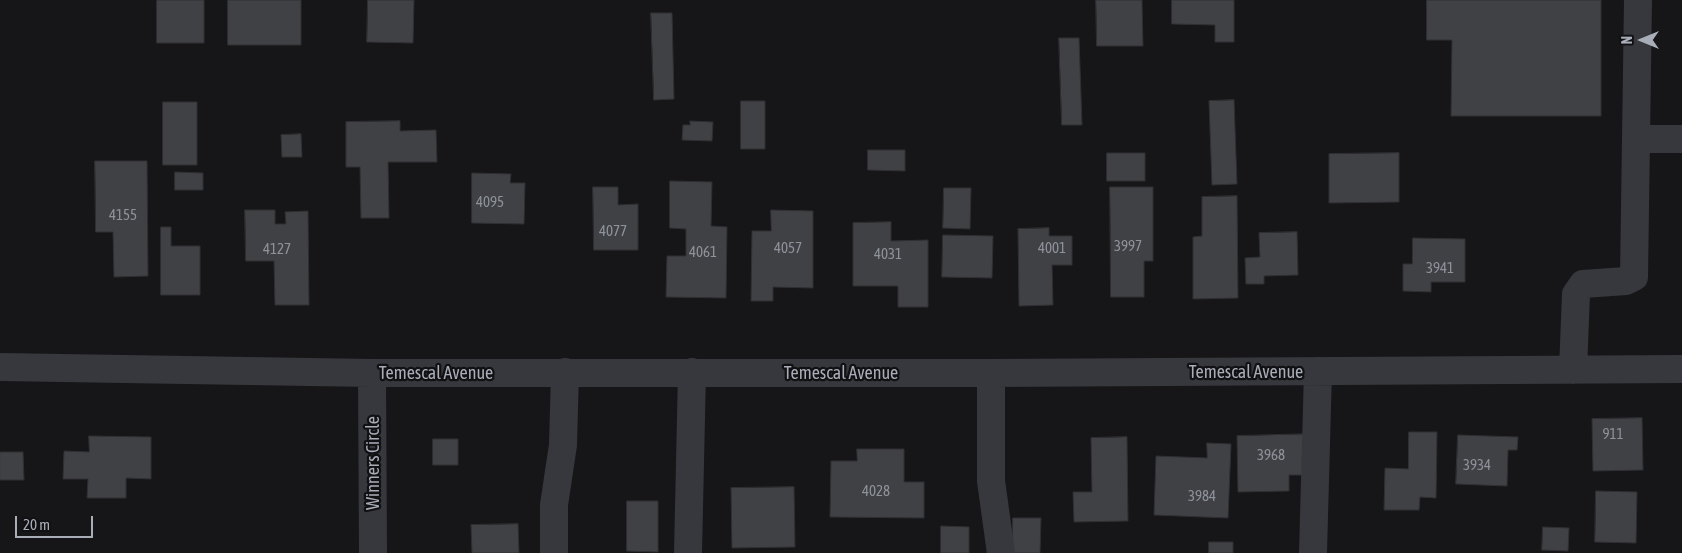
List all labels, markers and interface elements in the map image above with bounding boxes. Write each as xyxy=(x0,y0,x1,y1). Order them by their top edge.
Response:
north arrow xyxy=(1617,15,1667,65)
text: N xyxy=(1619,36,1635,44)
house number: 4095 xyxy=(476,193,504,211)
house number: 4155 xyxy=(109,206,137,224)
house number: 4077 xyxy=(599,222,627,240)
house number: 3997 xyxy=(1114,237,1142,255)
house number: 4057 xyxy=(774,239,802,257)
house number: 4001 xyxy=(1038,239,1066,257)
house number: 4127 xyxy=(263,240,291,258)
house number: 4061 xyxy=(689,243,717,261)
house number: 4031 xyxy=(874,245,902,263)
house number: 3941 xyxy=(1426,259,1454,277)
street label: Temescal Avenue xyxy=(1189,361,1303,383)
street label: Temescal Avenue xyxy=(379,362,493,384)
street label: Temescal Avenue xyxy=(784,362,898,384)
street label: Winners Circle xyxy=(362,416,384,510)
house number: 911 xyxy=(1602,425,1624,443)
house number: 3968 xyxy=(1257,446,1285,464)
house number: 3934 xyxy=(1463,456,1491,474)
house number: 4028 xyxy=(862,482,890,500)
house number: 3984 xyxy=(1188,487,1216,505)
scale bar xyxy=(18,506,95,538)
text: 20 m xyxy=(23,516,50,533)

